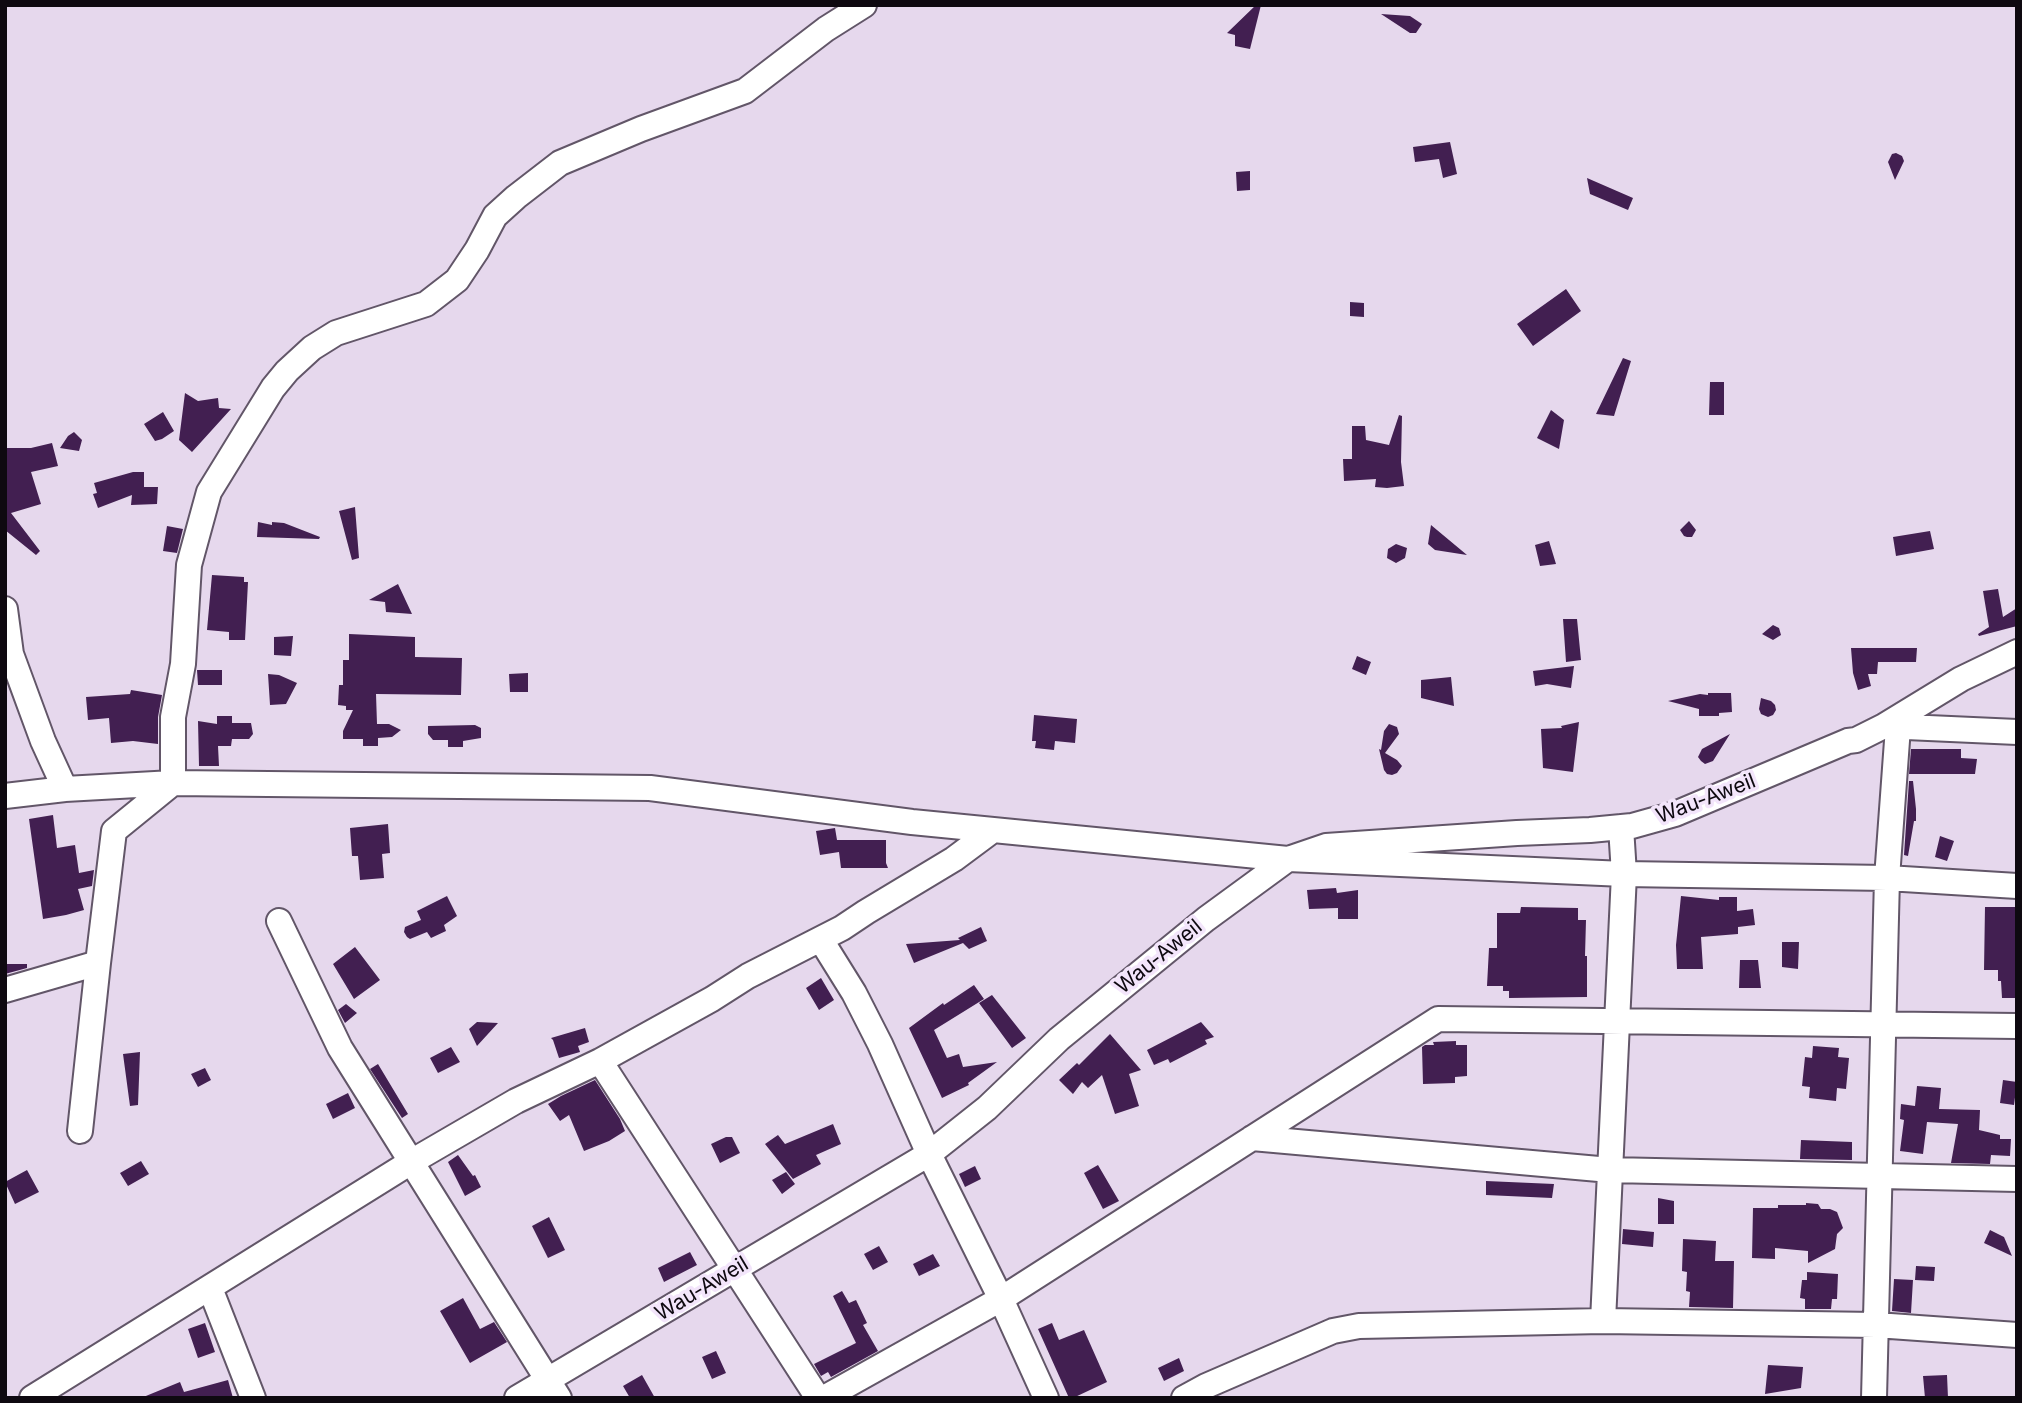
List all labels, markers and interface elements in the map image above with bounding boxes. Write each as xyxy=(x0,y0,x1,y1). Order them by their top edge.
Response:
street label: Wau-Aweil xyxy=(1653,769,1759,829)
street label: Wau-Aweil xyxy=(1111,914,1207,1000)
street label: Wau-Aweil xyxy=(651,1251,753,1327)

